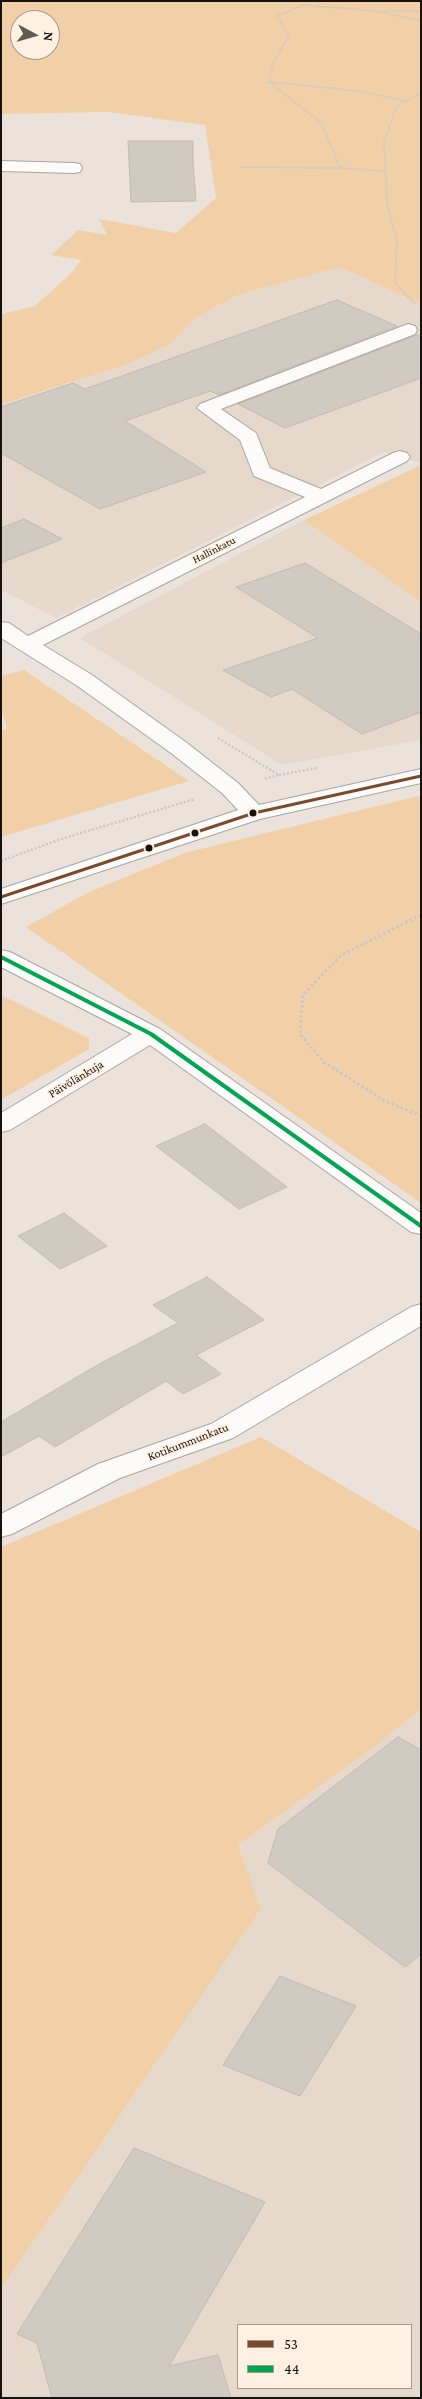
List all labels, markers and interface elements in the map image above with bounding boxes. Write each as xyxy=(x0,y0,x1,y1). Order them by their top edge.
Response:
north arrow xyxy=(10,10,60,60)
text: N xyxy=(40,31,57,42)
street label: Hallinkatu xyxy=(190,534,238,566)
unlabelled marker xyxy=(248,808,258,818)
unlabelled marker xyxy=(190,828,200,838)
unlabelled marker xyxy=(144,843,154,853)
street label: Päivölänkuja xyxy=(46,1057,106,1101)
street label: Kotikummunkatu xyxy=(146,1420,230,1464)
legend xyxy=(237,2324,412,2389)
text: 53 xyxy=(284,2336,298,2352)
text: 44 xyxy=(284,2361,299,2377)

